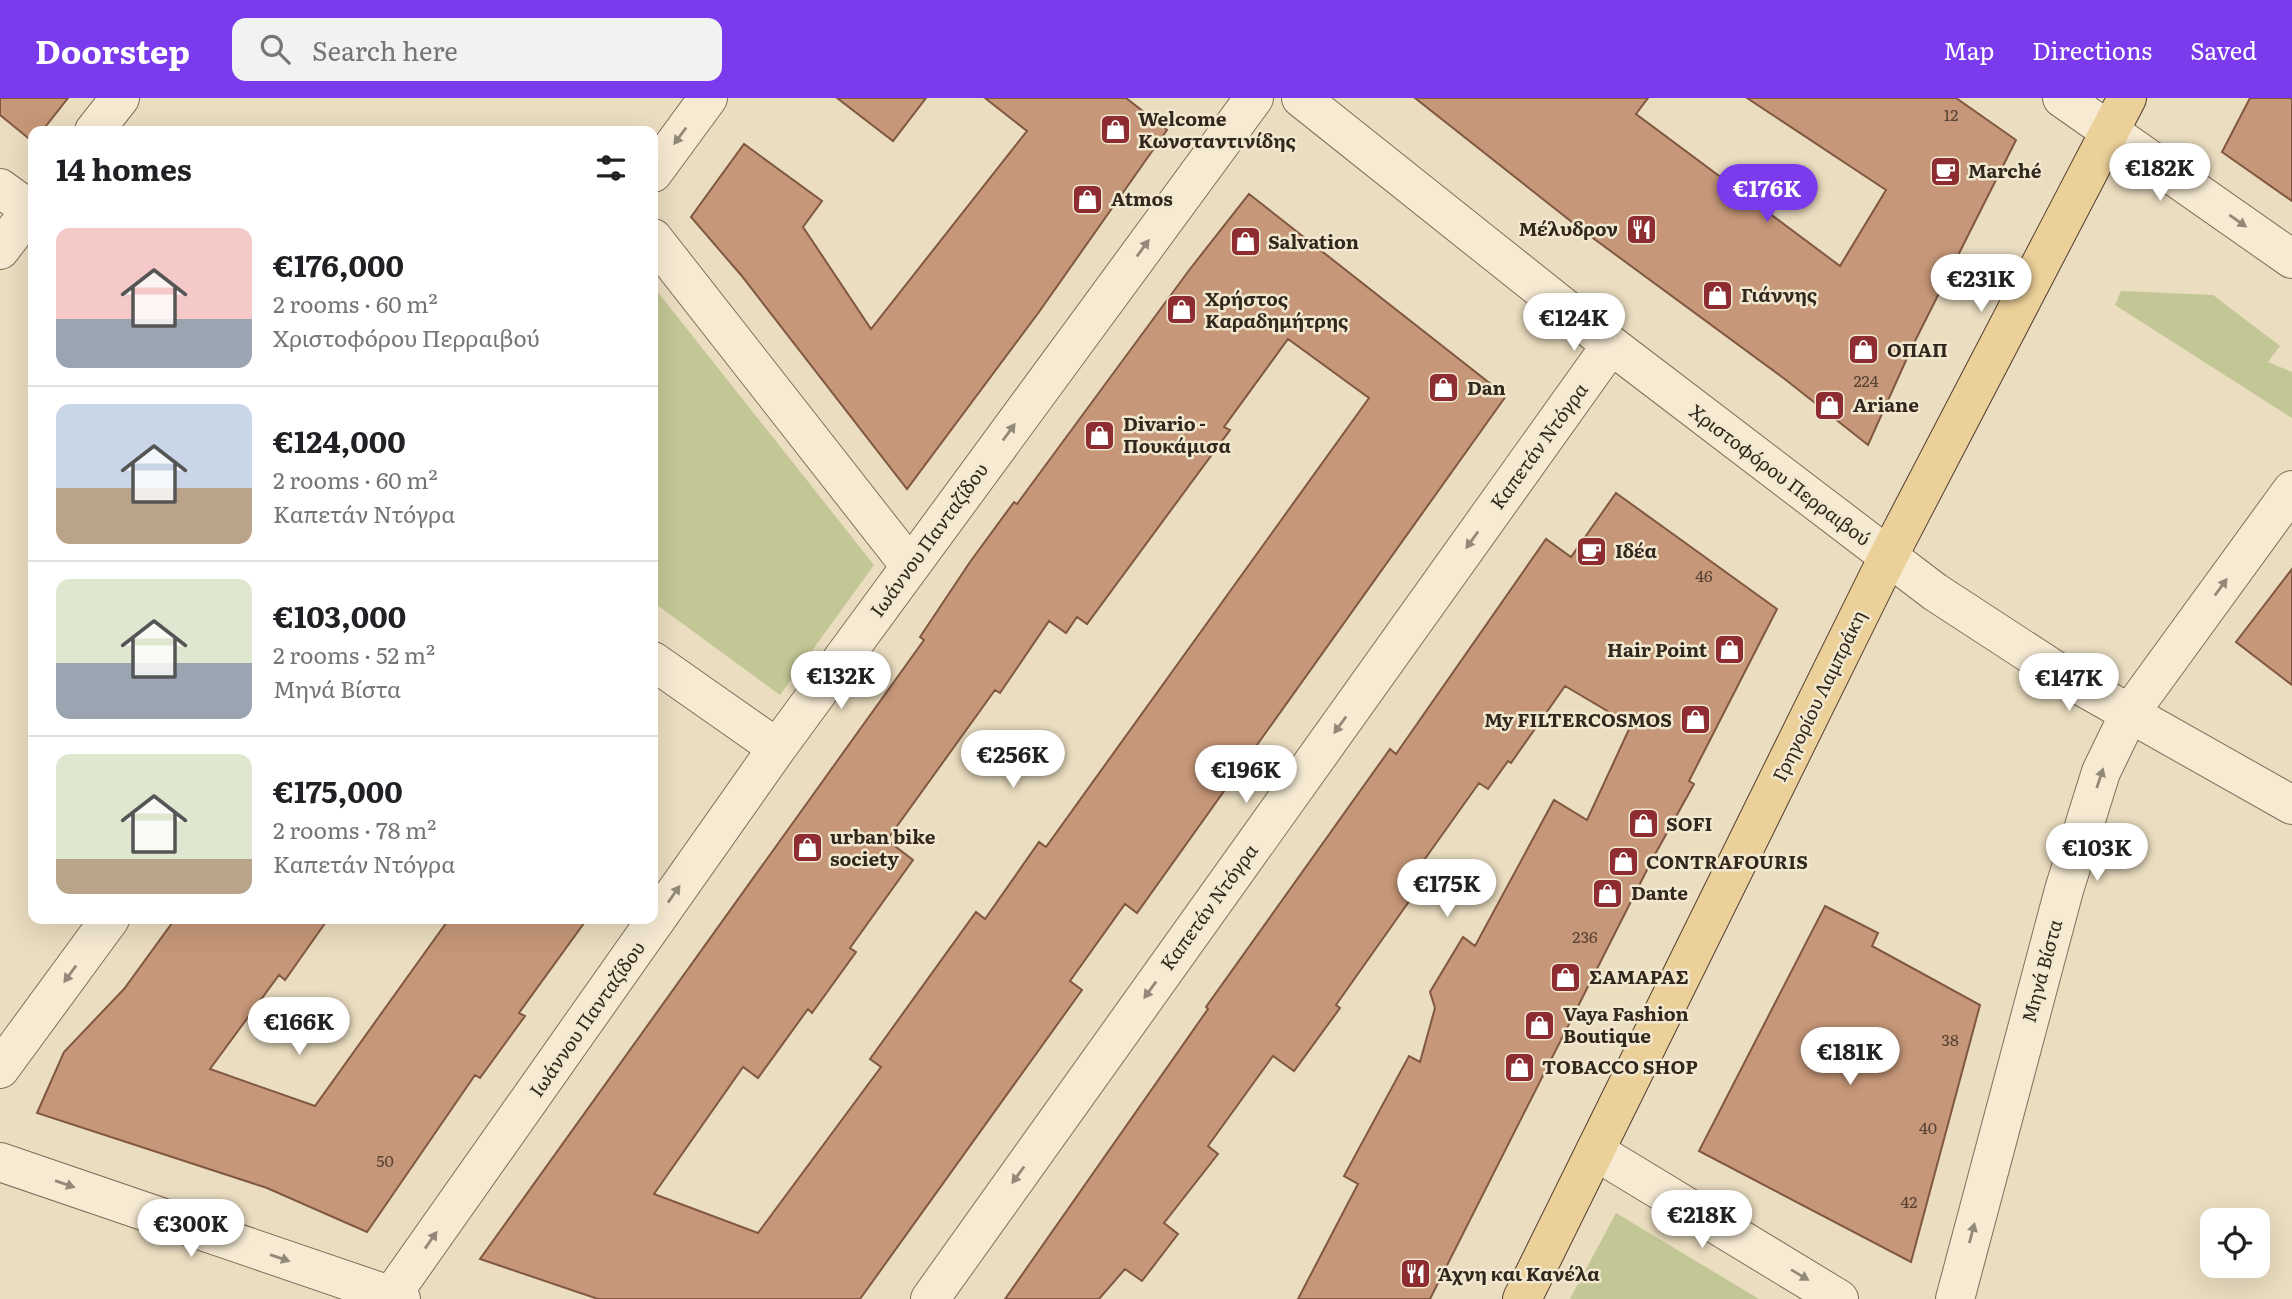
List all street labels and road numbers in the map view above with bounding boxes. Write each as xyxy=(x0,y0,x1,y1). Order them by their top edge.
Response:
street label: Καπετάν Ντόγρα xyxy=(1483,376,1594,515)
street label: Χριστοφόρου Περραιβού xyxy=(1684,397,1877,552)
street label: Ιωάννου Πανταζίδου xyxy=(863,456,994,622)
street label: Γρηγορίου Λαμπράκη xyxy=(1764,605,1872,786)
street label: Καπετάν Ντόγρα xyxy=(1153,837,1264,976)
street label: Μηνά Βίστα xyxy=(2014,916,2068,1026)
street label: Ιωάννου Πανταζίδου xyxy=(522,935,651,1102)

